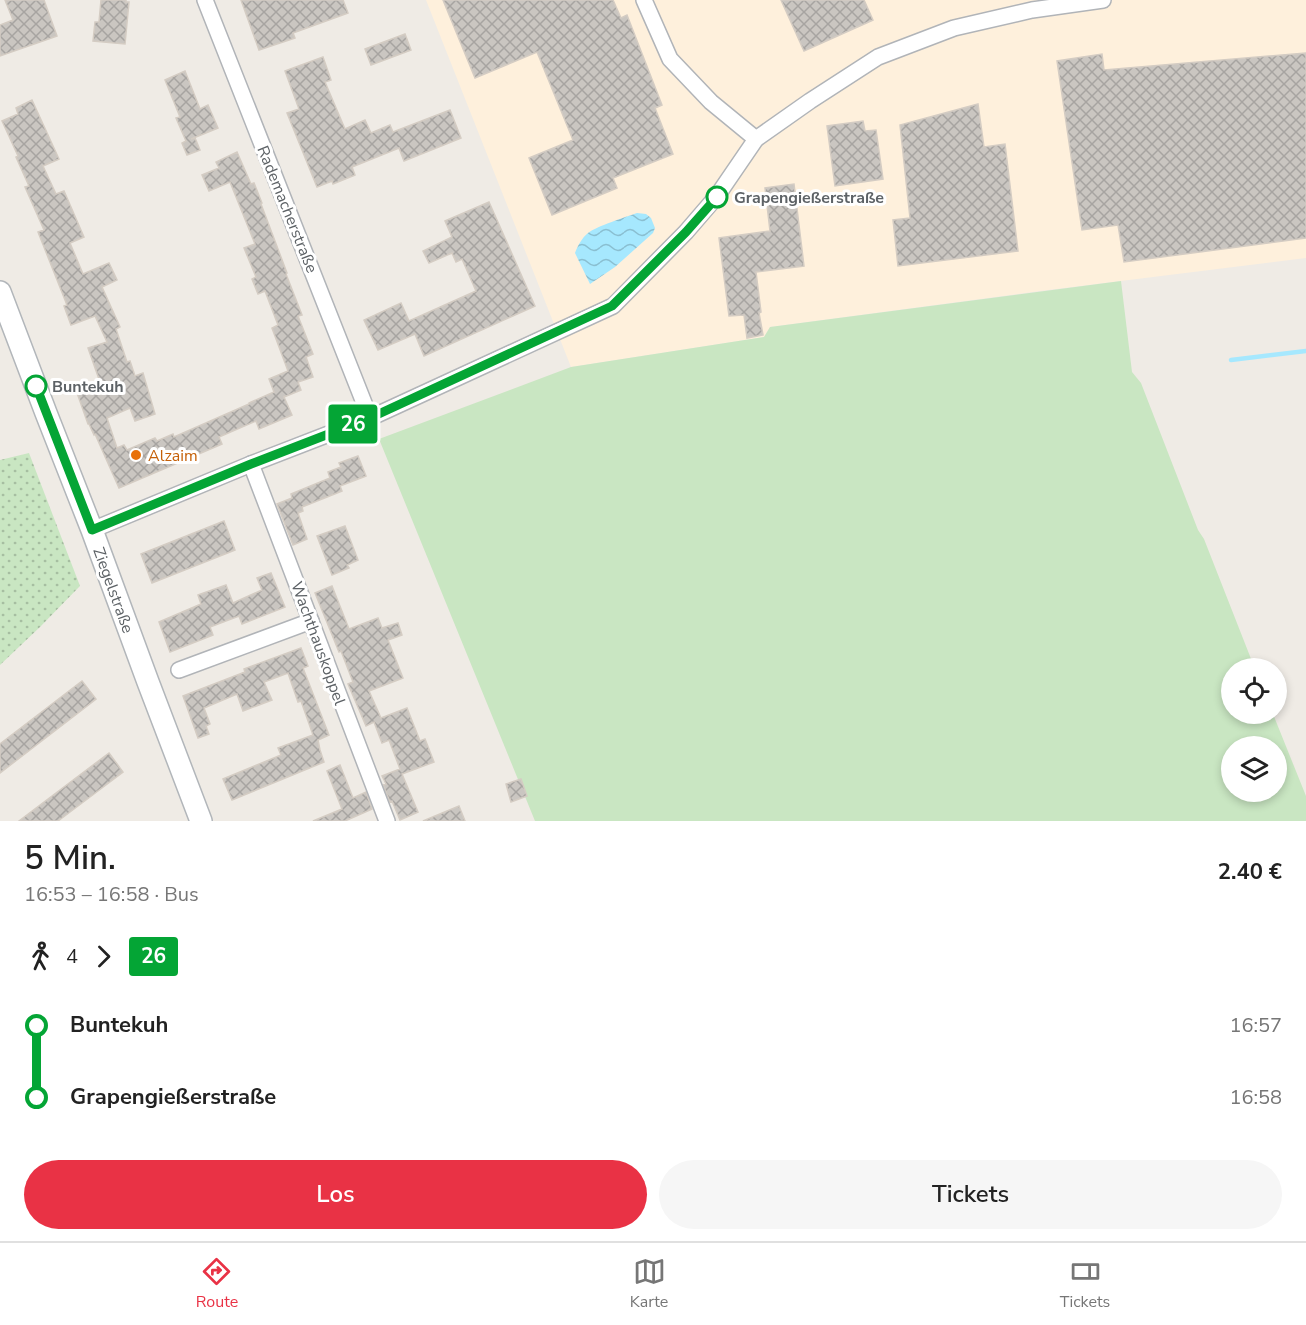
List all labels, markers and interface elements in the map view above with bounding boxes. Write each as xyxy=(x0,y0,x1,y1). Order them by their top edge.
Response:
street label: Rademacherstraße xyxy=(251,142,323,276)
marker: Grapengießerstraße xyxy=(706,186,728,208)
place label: Grapengießerstraße xyxy=(734,187,884,209)
marker: Buntekuh xyxy=(25,375,47,397)
place label: Buntekuh xyxy=(52,376,124,398)
line badge: 26 xyxy=(326,404,380,444)
text: 26 xyxy=(340,410,366,438)
place label: Alzaim xyxy=(148,445,198,467)
marker: Alzaim xyxy=(129,448,143,462)
street label: Ziegelstraße xyxy=(87,544,139,636)
street label: Wachthauskoppel xyxy=(285,578,351,708)
map controls xyxy=(1221,658,1287,802)
button: locate xyxy=(1221,658,1287,724)
button: layers xyxy=(1221,736,1287,802)
text: 5 Min. xyxy=(24,836,116,881)
text: 2.40 € xyxy=(1218,857,1282,887)
text: 16:53 – 16:58 · Bus xyxy=(24,881,199,908)
icon: walk xyxy=(24,940,57,973)
icon: forward xyxy=(87,940,120,973)
text: 26 xyxy=(141,942,166,970)
text: 4 xyxy=(66,943,78,970)
text: Buntekuh xyxy=(70,1010,168,1040)
text: 16:57 xyxy=(1229,1012,1282,1039)
text: Grapengießerstraße xyxy=(70,1082,276,1112)
text: 16:58 xyxy=(1229,1084,1282,1111)
button: Los xyxy=(24,1160,647,1229)
button: Tickets xyxy=(659,1160,1282,1229)
tab: Route xyxy=(196,1255,238,1313)
tab: Karte xyxy=(630,1255,668,1313)
tab: Tickets xyxy=(1060,1255,1110,1313)

